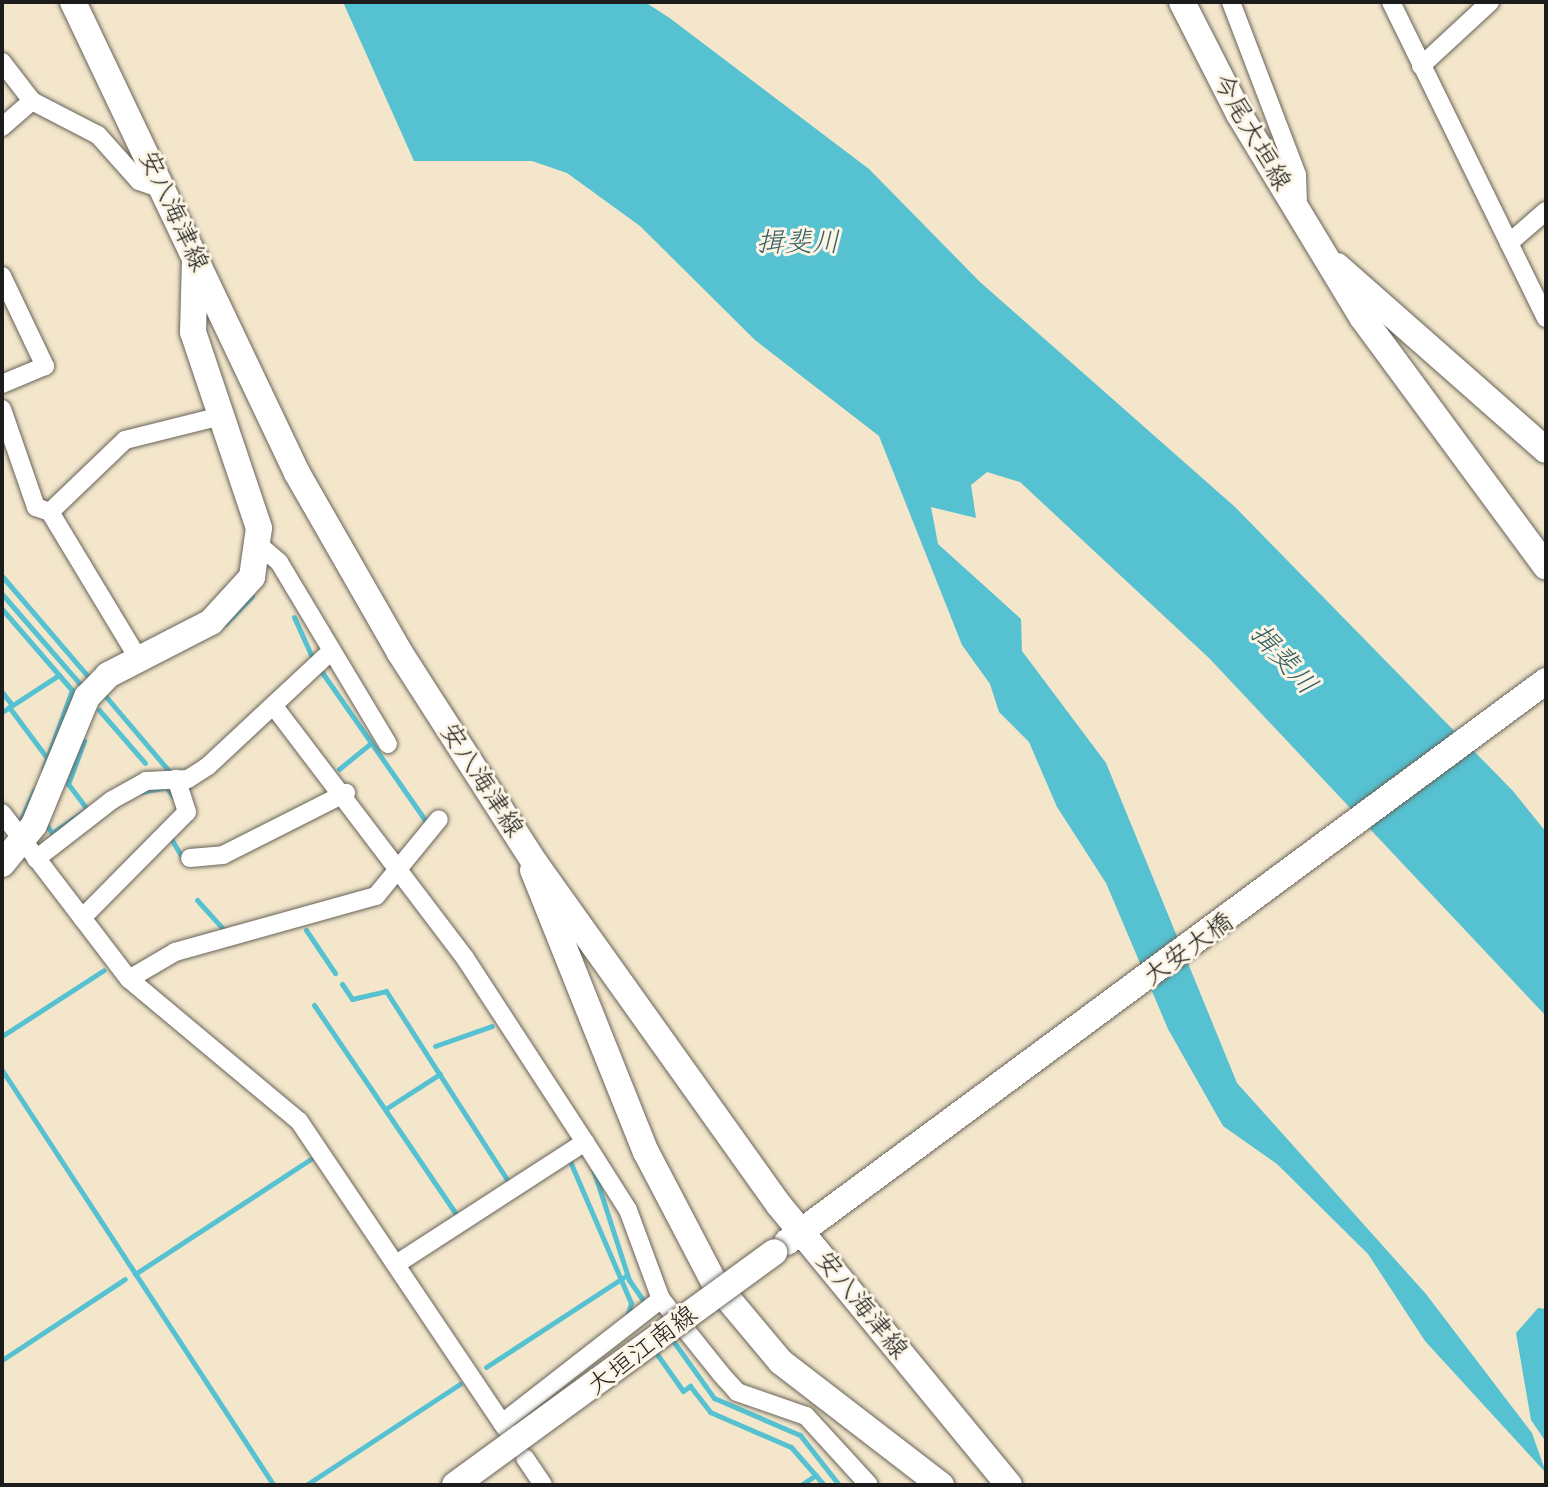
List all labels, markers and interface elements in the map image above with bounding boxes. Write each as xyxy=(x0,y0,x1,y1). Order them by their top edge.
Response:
street label: 今尾大垣線 xyxy=(1206,68,1298,196)
street label: 安八海津線 xyxy=(132,145,216,277)
water label: 揖斐川 xyxy=(756,225,840,259)
water label: 揖斐川 xyxy=(1243,617,1325,701)
street label: 安八海津線 xyxy=(434,717,530,843)
street label: 大安大橋 xyxy=(1137,906,1239,992)
street label: 安八海津線 xyxy=(809,1245,915,1365)
street label: 大垣江南線 xyxy=(581,1298,703,1402)

